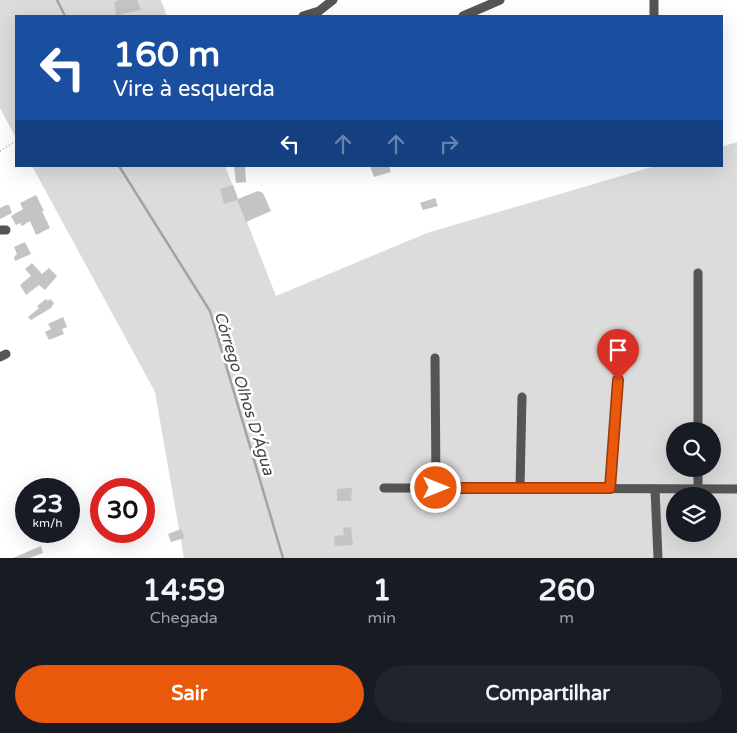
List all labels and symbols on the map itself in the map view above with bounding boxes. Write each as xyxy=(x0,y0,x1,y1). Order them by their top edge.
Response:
water label: Córrego Olhos D'Água xyxy=(210,309,279,478)
pin xyxy=(597,329,639,380)
position arrow xyxy=(409,461,461,513)
speed limit sign: 30 xyxy=(90,478,155,543)

